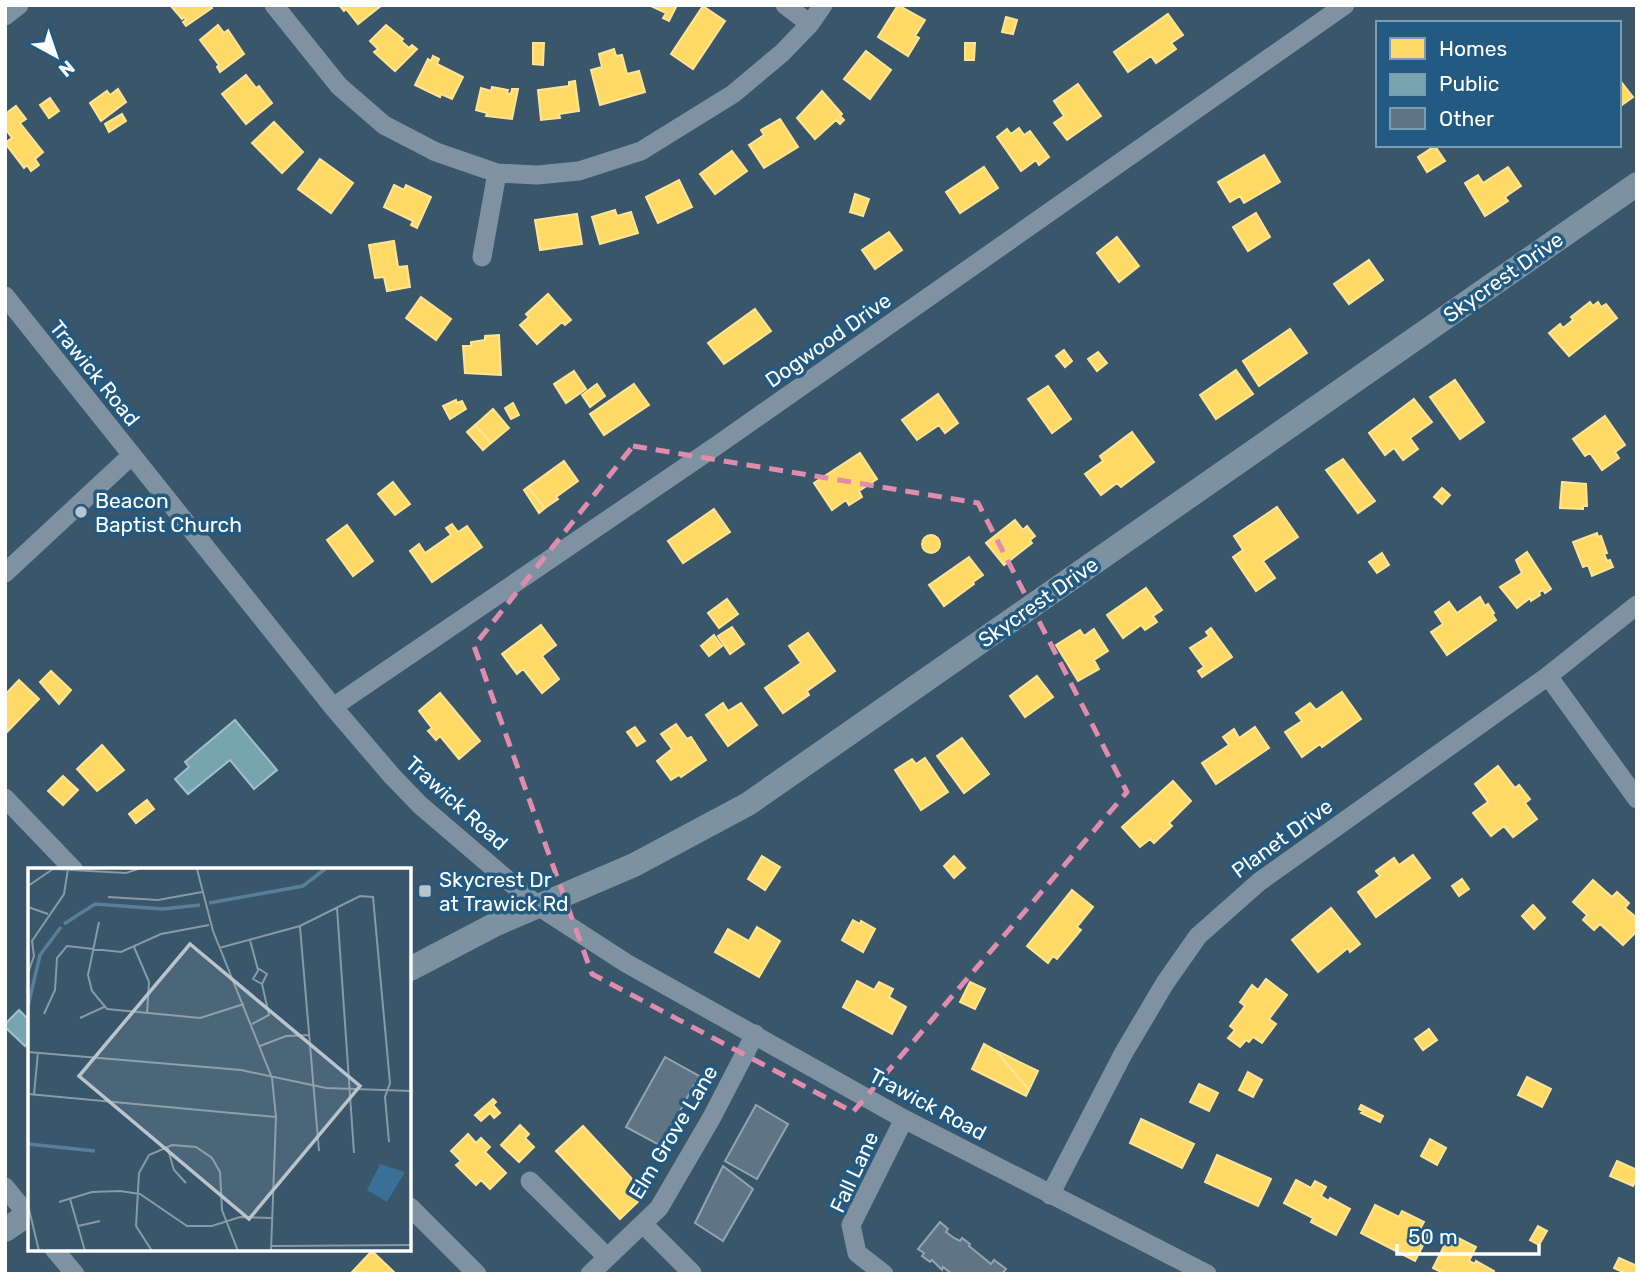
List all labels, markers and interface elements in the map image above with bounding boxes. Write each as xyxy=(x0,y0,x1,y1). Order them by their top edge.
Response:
north arrow xyxy=(21,21,91,91)
legend xyxy=(1376,21,1621,147)
text: Homes xyxy=(1439,36,1507,61)
text: N xyxy=(54,55,79,82)
text: Public xyxy=(1439,71,1499,96)
text: Other xyxy=(1439,106,1494,131)
street label: Skycrest Drive xyxy=(1438,226,1568,328)
street label: Dogwood Drive xyxy=(760,287,896,393)
street label: Trawick Road xyxy=(45,315,145,431)
place label: Beacon Baptist Church xyxy=(95,488,242,537)
marker: Beacon Baptist Church xyxy=(73,504,89,520)
street label: Skycrest Drive xyxy=(973,551,1103,653)
street label: Trawick Road xyxy=(401,751,513,855)
street label: Planet Drive xyxy=(1227,793,1337,883)
place label: Skycrest Dr at Trawick Rd xyxy=(439,867,569,916)
inset map xyxy=(28,868,411,1251)
marker: Skycrest Dr at Trawick Rd xyxy=(417,883,433,899)
street label: Elm Grove Lane xyxy=(623,1061,723,1203)
street label: Trawick Road xyxy=(865,1063,991,1145)
street label: Fall Lane xyxy=(824,1128,884,1216)
scale bar xyxy=(1397,1212,1539,1256)
text: 50 m xyxy=(1408,1224,1458,1249)

